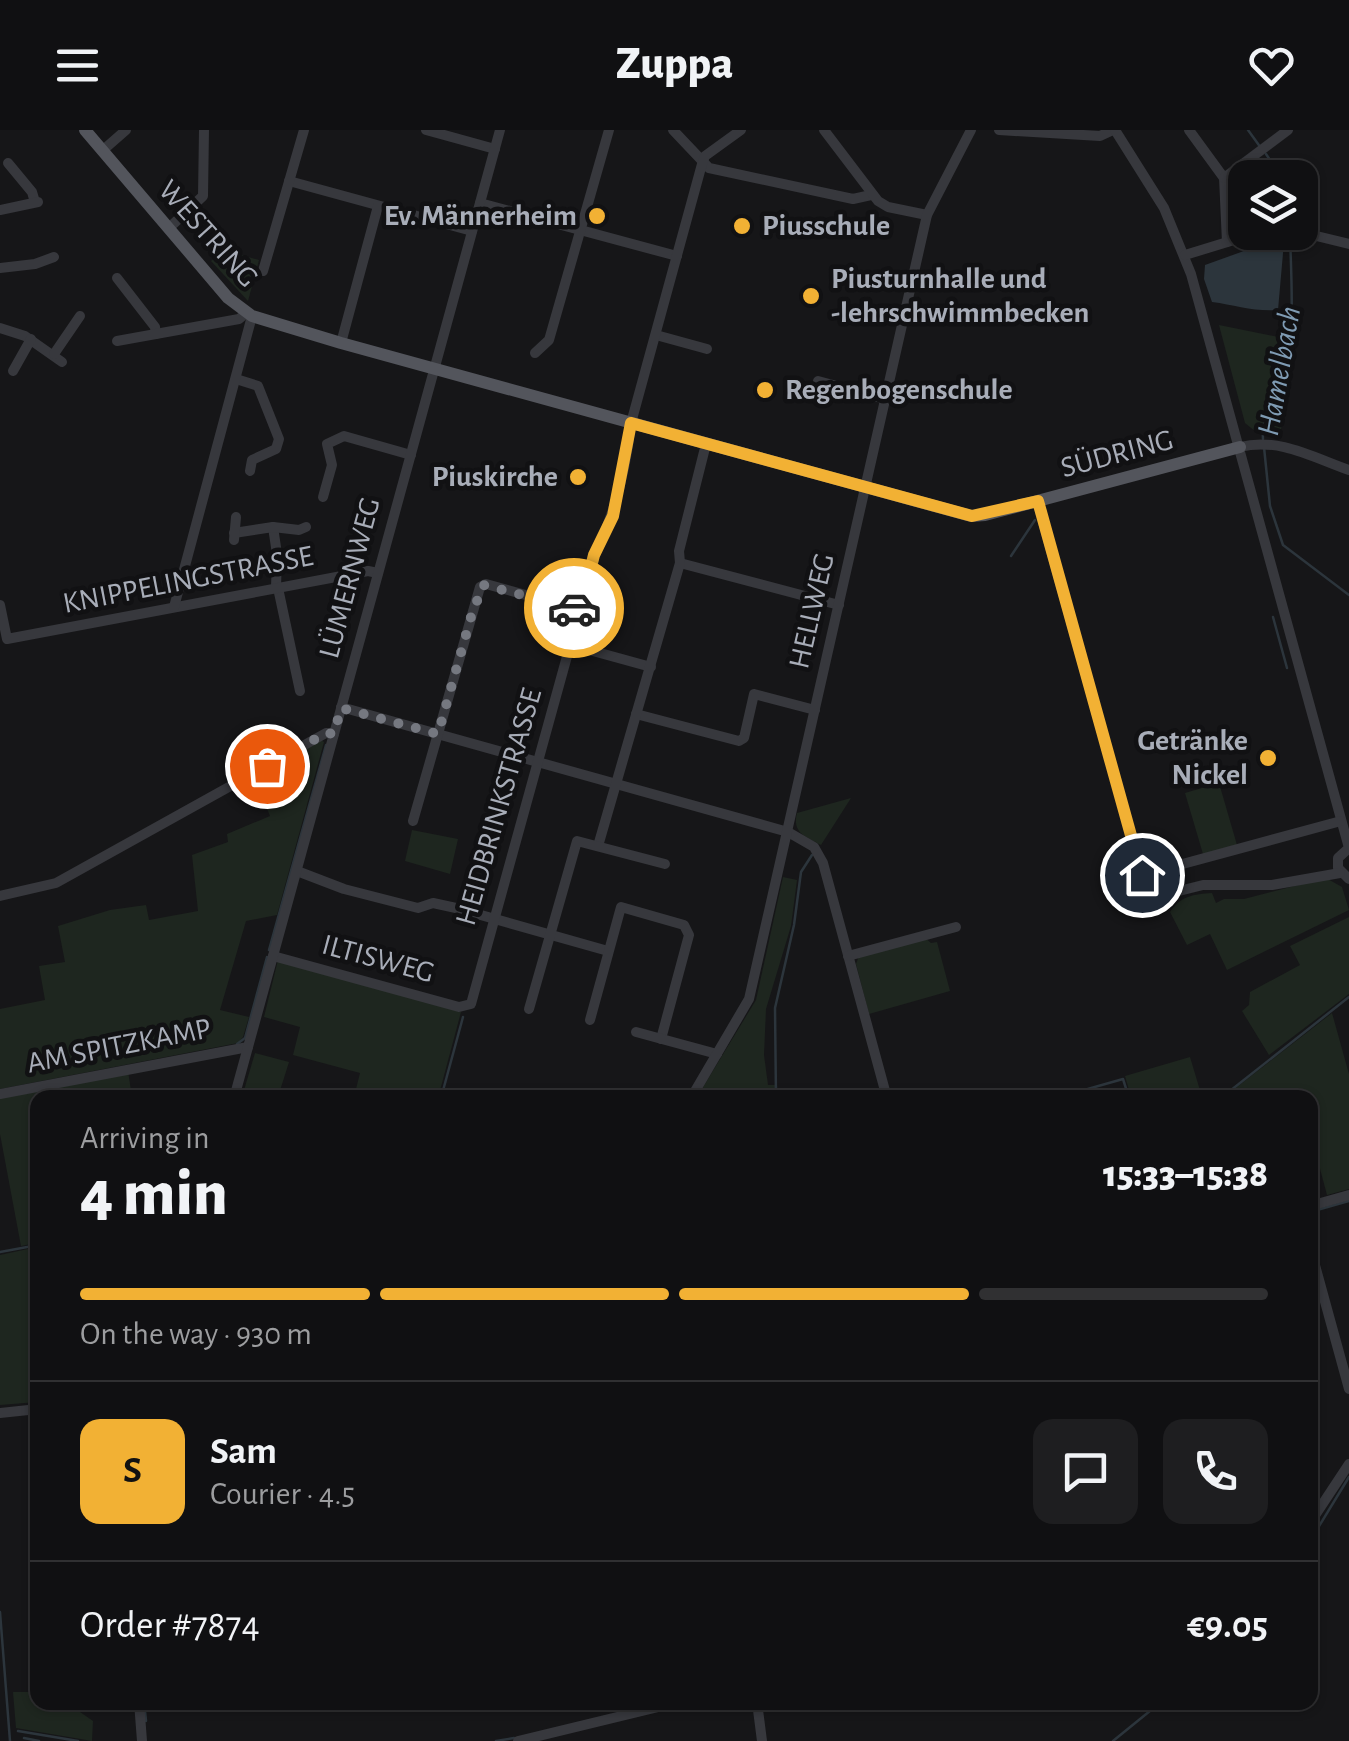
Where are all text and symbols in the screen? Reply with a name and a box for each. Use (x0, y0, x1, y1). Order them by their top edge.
icon: menu (50, 38, 105, 93)
icon: heart (1244, 38, 1299, 93)
text: Zuppa (616, 42, 733, 87)
map controls (1228, 160, 1318, 250)
button: layers (1228, 160, 1318, 250)
street label: WESTRING (153, 175, 263, 293)
place label: Ev. Männerheim (384, 201, 577, 231)
marker: Ev. Männerheim (586, 205, 608, 227)
place label: Piusschule (762, 211, 890, 241)
marker: Piusschule (731, 215, 753, 237)
place label: Piusturnhalle und -lehrschwimmbecken (831, 264, 1089, 328)
marker: Piusturnhalle und -lehrschwimmbecken (800, 285, 822, 307)
water label: Hamelbach (1252, 304, 1306, 438)
place label: Regenbogenschule (785, 375, 1013, 405)
marker: Regenbogenschule (754, 379, 776, 401)
street label: SÜDRING (1057, 424, 1176, 483)
place label: Piuskirche (432, 462, 558, 492)
marker: Piuskirche (567, 466, 589, 488)
street label: LÜMERNWEG (313, 494, 386, 661)
street label: KNIPPELINGSTRASSE (60, 541, 316, 619)
street label: HELLWEG (784, 551, 840, 671)
courier (524, 558, 624, 658)
icon: car (547, 581, 602, 636)
street label: HEIDBRINKSTRASSE (451, 685, 547, 929)
pin (225, 724, 310, 809)
place label: Getränke Nickel (1137, 726, 1248, 790)
icon: bag (240, 739, 295, 794)
marker: Getränke Nickel (1257, 747, 1279, 769)
pin (1100, 833, 1185, 918)
icon: home (1115, 848, 1170, 903)
street label: ILTISWEG (319, 930, 437, 988)
street label: AM SPITZKAMP (24, 1013, 214, 1079)
text: Arriving in (80, 1122, 209, 1154)
text: 15:33–15:38 (1103, 1156, 1268, 1194)
text: 4 min (80, 1162, 228, 1227)
text: On the way · 930 m (80, 1318, 312, 1350)
button: chat (1033, 1419, 1138, 1524)
button: phone (1163, 1419, 1268, 1524)
text: Sam (210, 1433, 277, 1471)
text: S (123, 1452, 142, 1490)
text: Courier · 4.5 (210, 1478, 355, 1510)
text: Order #7874 (80, 1607, 260, 1645)
text: €9.05 (1187, 1607, 1268, 1645)

